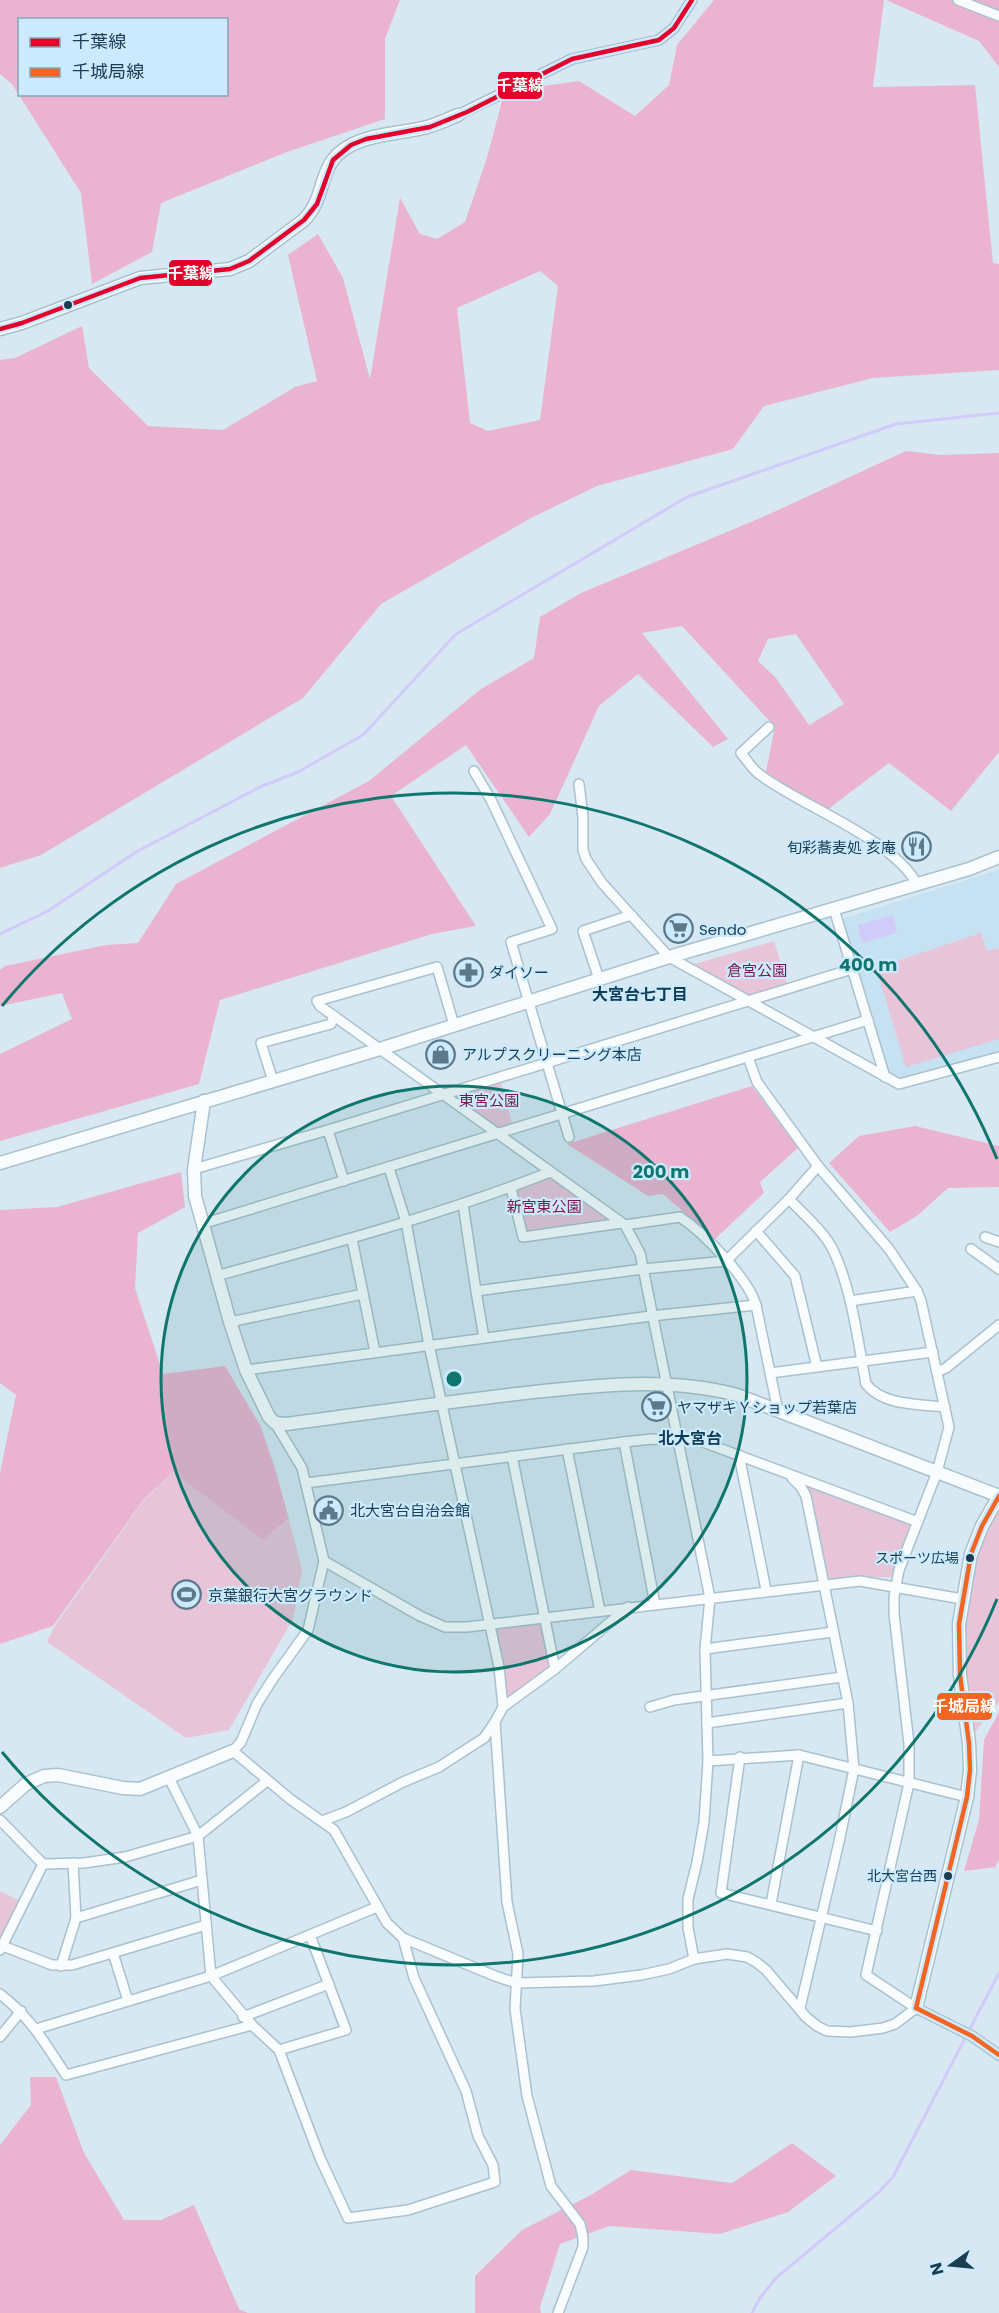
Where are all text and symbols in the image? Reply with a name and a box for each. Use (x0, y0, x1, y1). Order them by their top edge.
legend (18, 18, 228, 96)
text: 千葉線 (72, 29, 126, 54)
text: 千城局線 (72, 59, 144, 84)
line badge: 千葉線 (497, 71, 543, 100)
text: 千葉線 (496, 74, 544, 97)
line badge: 千葉線 (168, 259, 213, 287)
text: 千葉線 (167, 262, 215, 285)
unlabelled marker (62, 299, 74, 311)
restaurant icon: 旬彩蕎麦処 亥庵 (901, 831, 933, 863)
place label: 旬彩蕎麦処 亥庵 (787, 837, 896, 858)
supermarket icon: Sendo (662, 913, 694, 945)
place label: Sendo (699, 919, 746, 940)
text: 400 m (839, 952, 897, 977)
pharmacy icon: ダイソー (452, 956, 484, 988)
park label: 倉宮公園 (727, 960, 787, 981)
place label: ダイソー (489, 962, 549, 983)
district label: 大宮台七丁目 (592, 983, 688, 1006)
shop icon: アルプスクリーニング本店 (425, 1038, 457, 1070)
place label: アルプスクリーニング本店 (462, 1044, 642, 1065)
park label: 東宮公園 (459, 1090, 519, 1111)
text: 200 m (633, 1159, 689, 1184)
park label: 新宮東公園 (506, 1196, 582, 1217)
centre of rings (444, 1369, 464, 1389)
supermarket icon: ヤマザキＹショップ若葉店 (640, 1391, 672, 1423)
place label: ヤマザキＹショップ若葉店 (677, 1397, 857, 1418)
district label: 北大宮台 (658, 1427, 722, 1450)
public building icon: 北大宮台自治会館 (313, 1494, 345, 1526)
place label: 北大宮台自治会館 (350, 1500, 470, 1521)
place label: スポーツ広場 (875, 1548, 959, 1568)
marker: スポーツ広場 (964, 1552, 976, 1564)
sports icon: 京葉銀行大宮グラウンド (171, 1579, 203, 1611)
place label: 京葉銀行大宮グラウンド (208, 1585, 373, 1606)
line badge: 千城局線 (936, 1692, 993, 1721)
text: 千城局線 (932, 1695, 996, 1718)
place label: 北大宮台西 (867, 1866, 937, 1886)
marker: 北大宮台西 (942, 1870, 954, 1882)
north arrow (921, 2235, 981, 2295)
text: N (924, 2260, 950, 2278)

